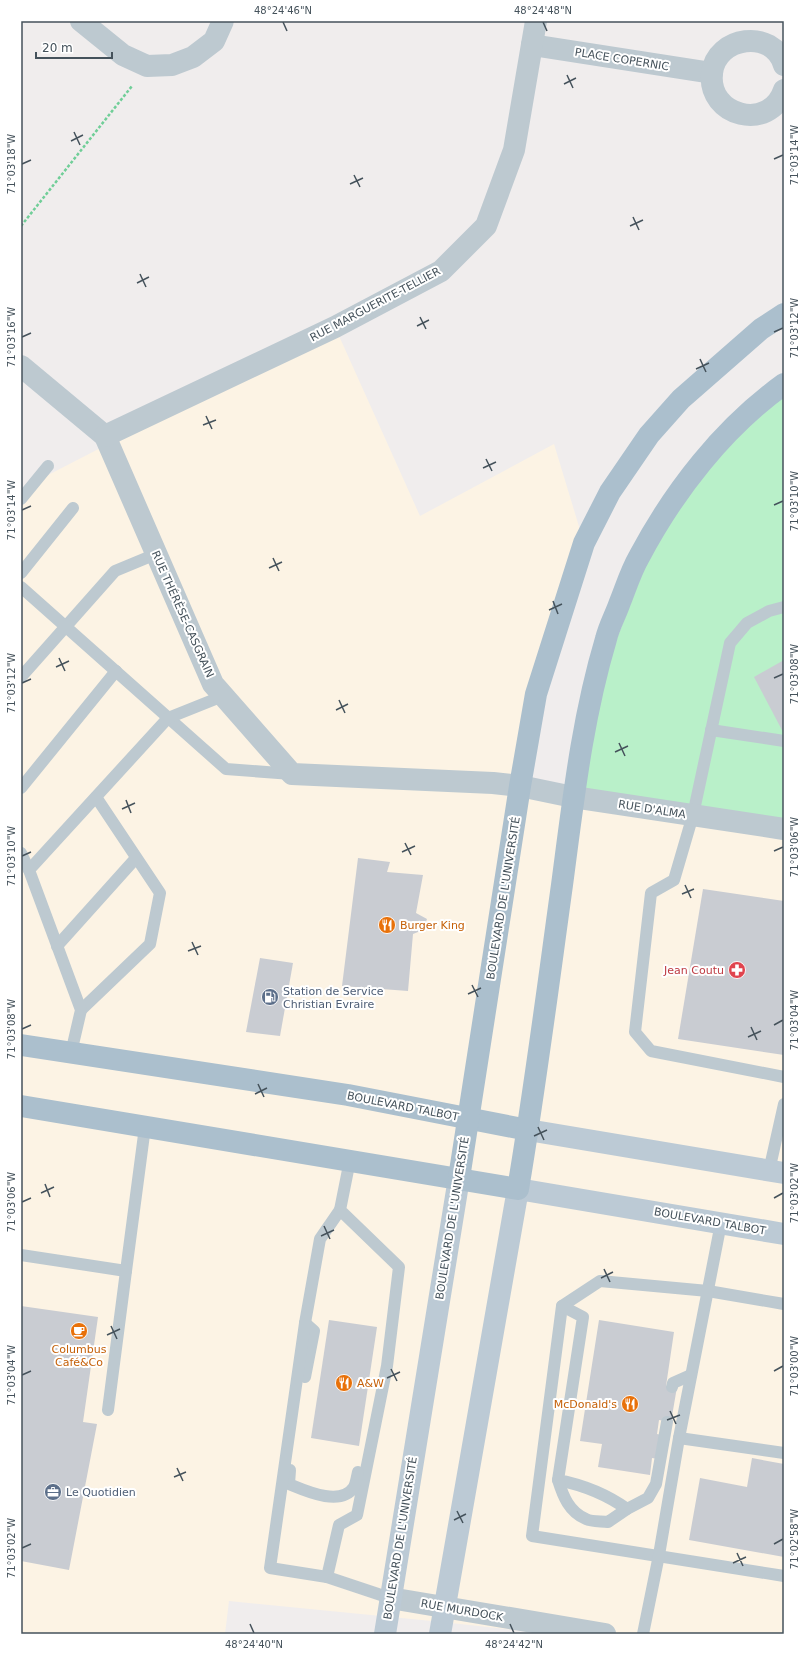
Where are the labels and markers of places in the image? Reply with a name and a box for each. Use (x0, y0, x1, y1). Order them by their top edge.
restaurant icon: Burger King (377, 915, 397, 935)
place label: Burger King (400, 919, 465, 932)
pharmacy icon: Jean Coutu (727, 960, 747, 980)
place label: Jean Coutu (663, 964, 724, 977)
place label: Station de Service Christian Evraire (283, 985, 384, 1011)
fuel station icon: Station de Service Christian Evraire (260, 987, 280, 1007)
cafe icon: Columbus Café&Co (69, 1321, 89, 1341)
place label: Columbus Café&Co (52, 1343, 107, 1369)
restaurant icon: A&W (334, 1373, 354, 1393)
place label: A&W (357, 1377, 384, 1390)
restaurant icon: McDonald's (620, 1394, 640, 1414)
place label: McDonald's (554, 1398, 617, 1411)
office icon: Le Quotidien (43, 1482, 63, 1502)
place label: Le Quotidien (66, 1486, 136, 1499)

